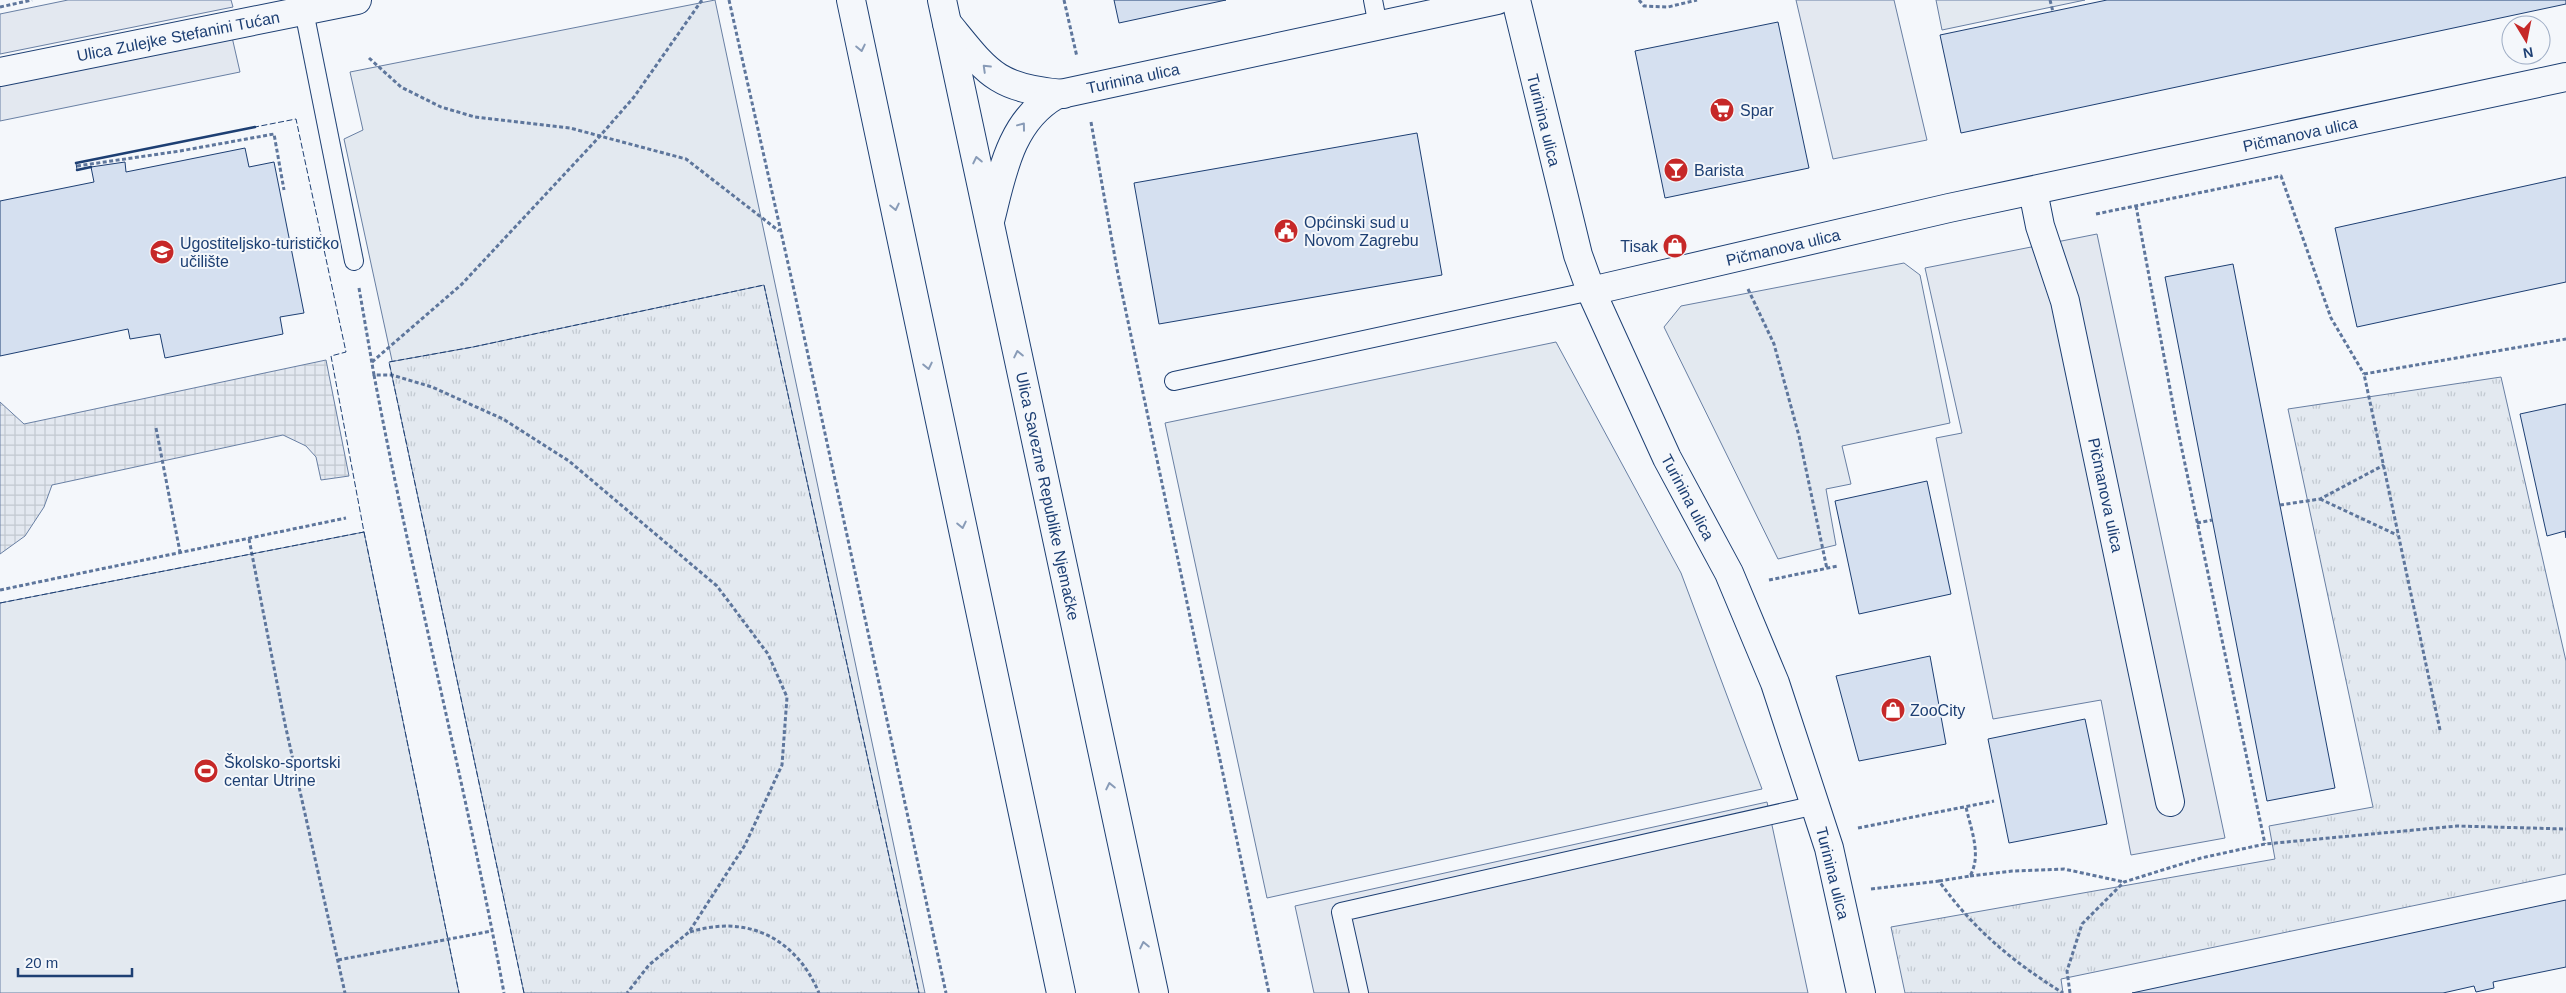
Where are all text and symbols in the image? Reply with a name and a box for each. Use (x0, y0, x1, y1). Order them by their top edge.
street label: Ulica Zulejke Stefanini Tućan (75, 8, 281, 65)
north arrow (2501, 15, 2551, 65)
one-way arrow (855, 43, 866, 52)
text: N (2522, 44, 2535, 62)
street label: Turinina ulica (1085, 60, 1181, 97)
one-way arrow (983, 65, 992, 74)
street label: Turinina ulica (1524, 72, 1563, 168)
supermarket icon: Spar (1709, 97, 1735, 123)
place label: Spar (1740, 102, 1774, 119)
street label: Pičmanova ulica (2241, 114, 2359, 155)
one-way arrow (1017, 123, 1025, 132)
one-way arrow (972, 156, 982, 165)
bar icon: Barista (1663, 157, 1689, 183)
place label: Barista (1694, 162, 1744, 179)
one-way arrow (889, 202, 900, 211)
place label: Općinski sud u Novom Zagrebu (1304, 214, 1419, 249)
public building icon: Općinski sud u Novom Zagrebu (1273, 218, 1299, 244)
street label: Pičmanova ulica (1724, 226, 1842, 269)
shop icon: Tisak (1662, 233, 1688, 259)
place label: Ugostiteljsko-turističko učilište (180, 235, 339, 270)
place label: Tisak (1620, 238, 1659, 255)
school or university icon: Ugostiteljsko-turističko učilište (149, 239, 175, 265)
one-way arrow (1013, 349, 1024, 358)
one-way arrow (923, 361, 933, 370)
street label: Ulica Savezne Republike Njemačke (1013, 370, 1082, 622)
street label: Pičmanova ulica (2085, 436, 2126, 554)
street label: Turinina ulica (1658, 451, 1717, 543)
one-way arrow (956, 520, 967, 529)
shop icon: ZooCity (1880, 697, 1906, 723)
place label: ZooCity (1910, 702, 1965, 719)
place label: Školsko-sportski centar Utrine (224, 753, 340, 789)
sports icon: Školsko-sportski centar Utrine (193, 758, 219, 784)
one-way arrow (1105, 782, 1116, 791)
street label: Turinina ulica (1813, 825, 1852, 921)
one-way arrow (1139, 941, 1149, 950)
scale bar (18, 946, 131, 978)
text: 20 m (25, 954, 58, 971)

